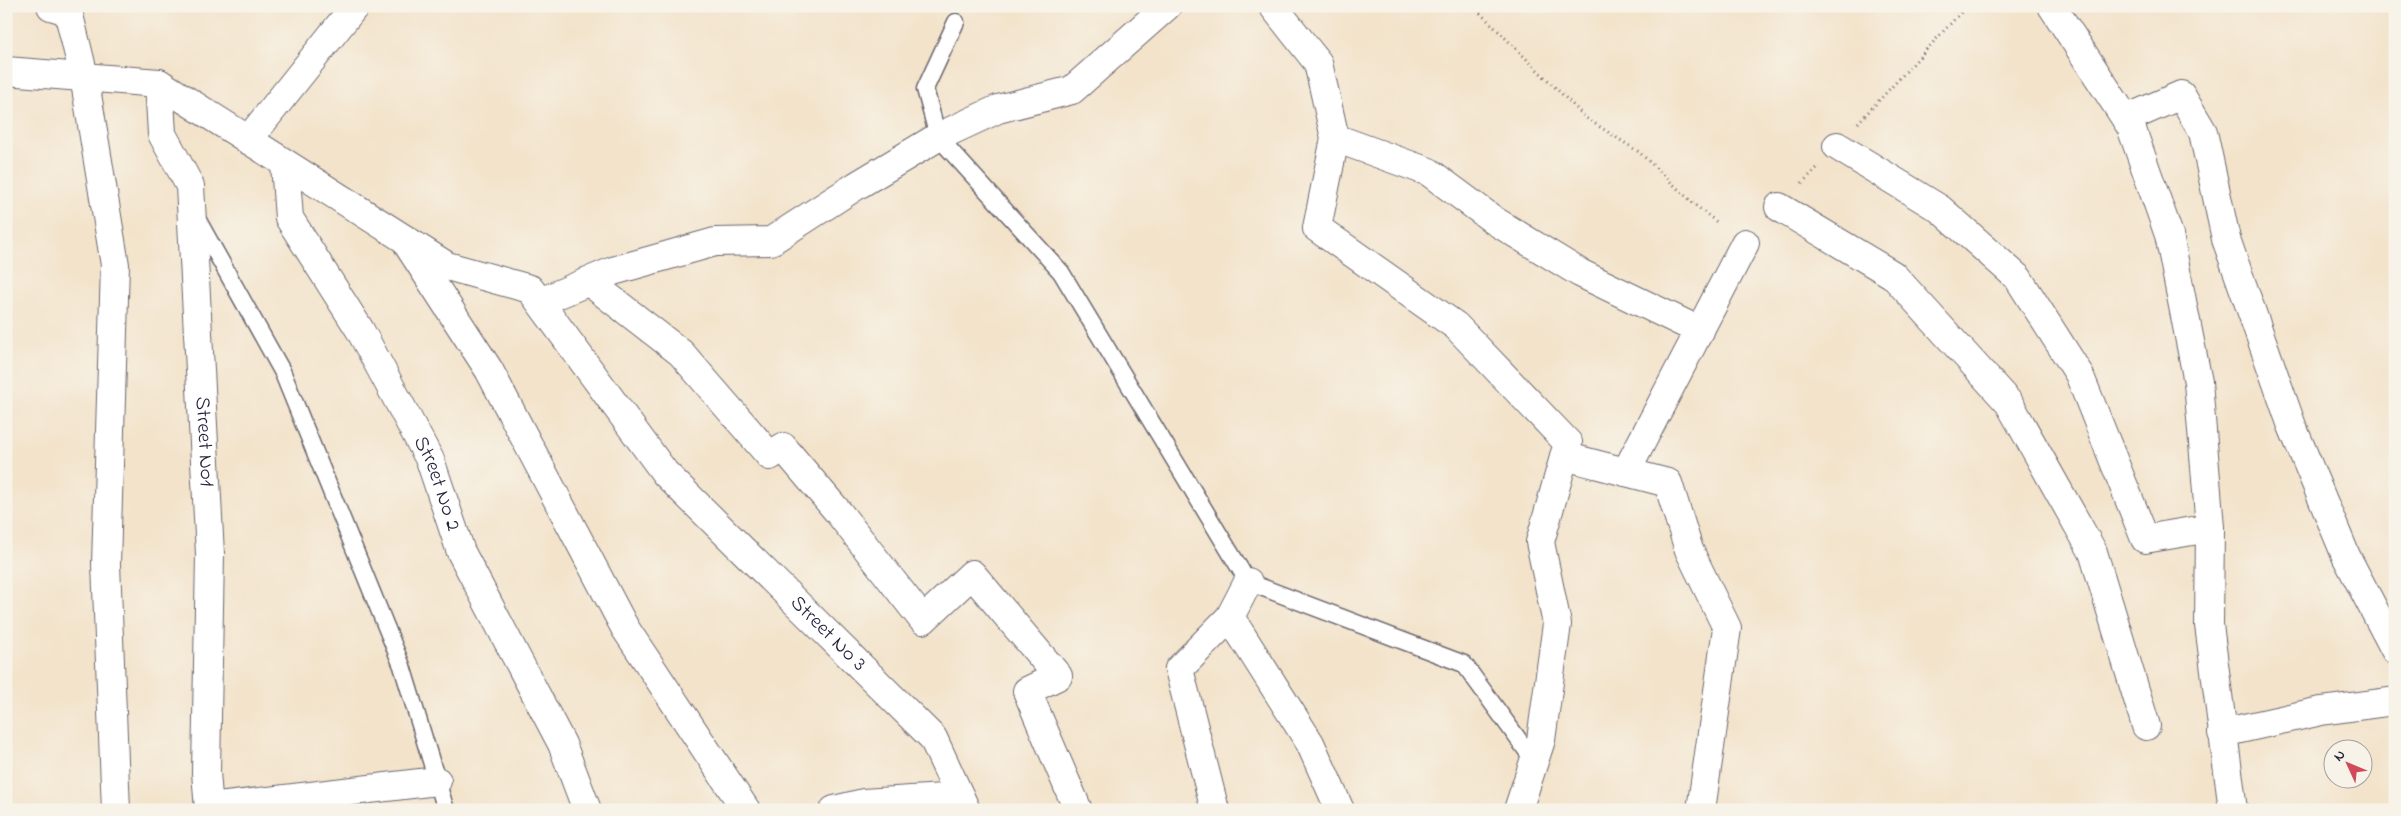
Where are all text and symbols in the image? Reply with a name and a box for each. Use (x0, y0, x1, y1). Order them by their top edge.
street label: Street No1 (186, 396, 221, 488)
street label: Street No 2 (405, 431, 468, 535)
street label: Street No 3 (783, 589, 873, 679)
north arrow (2324, 738, 2374, 788)
text: N (2329, 745, 2351, 767)

